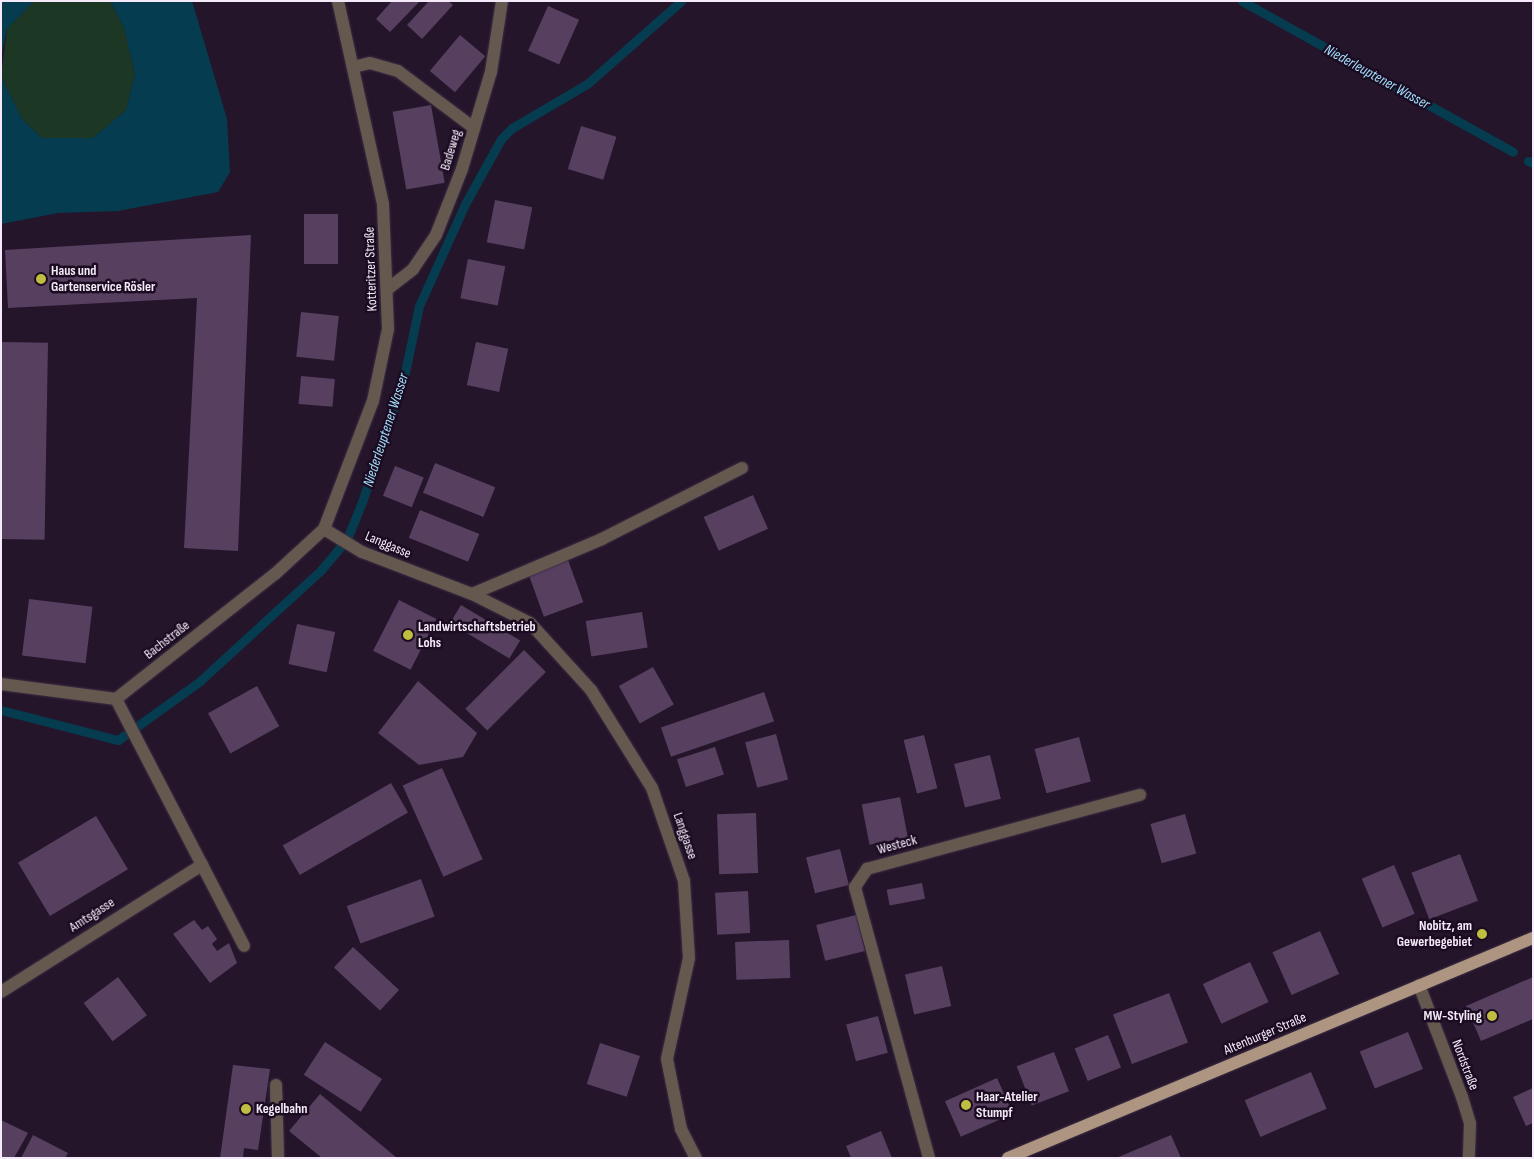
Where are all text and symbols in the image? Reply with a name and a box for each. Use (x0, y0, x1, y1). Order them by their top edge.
water label: Niederleuptener Wasser (1321, 41, 1433, 113)
street label: Badeweg (437, 127, 465, 173)
street label: Kotteritzer Straße (361, 226, 381, 312)
place label: Haus und Gartenservice Rösler (51, 263, 155, 296)
marker: Haus und Gartenservice Rösler (35, 273, 47, 285)
water label: Niederleuptener Wasser (359, 371, 413, 489)
street label: Langgasse (362, 528, 414, 562)
street label: Bachstraße (141, 617, 193, 663)
place label: Landwirtschaftsbetrieb Lohs (418, 619, 536, 652)
marker: Landwirtschaftsbetrieb Lohs (402, 629, 414, 641)
street label: Langgasse (669, 810, 701, 862)
street label: Westeck (875, 832, 919, 858)
street label: Amtsgasse (66, 894, 118, 936)
place label: Nobitz, am Gewerbegebiet (1397, 918, 1472, 950)
marker: Nobitz, am Gewerbegebiet (1476, 928, 1488, 940)
place label: MW-Styling (1424, 1008, 1482, 1024)
street label: Altenburger Straße (1221, 1009, 1309, 1059)
marker: MW-Styling (1486, 1010, 1498, 1022)
street label: Nordstraße (1448, 1037, 1482, 1093)
place label: Haar-Atelier Stumpf (976, 1089, 1038, 1122)
marker: Haar-Atelier Stumpf (960, 1099, 972, 1111)
place label: Kegelbahn (256, 1101, 307, 1117)
marker: Kegelbahn (240, 1103, 252, 1115)

